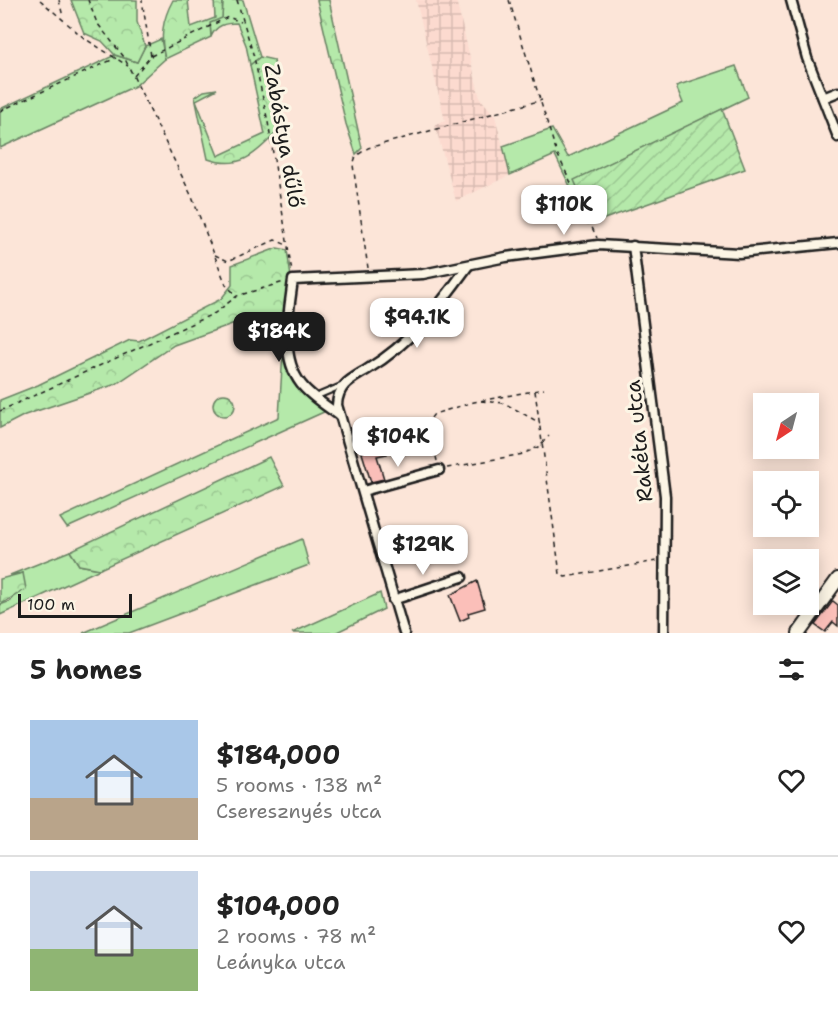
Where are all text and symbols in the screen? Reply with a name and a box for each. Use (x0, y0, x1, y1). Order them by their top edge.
street label: Zabástya dűlő (258, 62, 310, 210)
pin: $110K (522, 185, 606, 236)
text: $110K (535, 191, 593, 217)
pin: $94.1K (368, 298, 466, 349)
text: $94.1K (384, 304, 450, 330)
pin: $184K (237, 312, 321, 363)
text: $184K (247, 318, 311, 344)
street label: Rakéta utca (619, 378, 659, 504)
north arrow (753, 393, 819, 459)
map controls (753, 393, 819, 615)
pin: $104K (356, 417, 440, 468)
text: $104K (366, 423, 430, 449)
button: locate (753, 471, 819, 537)
pin: $129K (381, 525, 465, 576)
text: $129K (392, 531, 454, 557)
button: layers (753, 549, 819, 615)
scale bar (18, 591, 132, 618)
text: 100 m (27, 594, 75, 615)
text: 5 homes (30, 652, 142, 687)
icon: filters (775, 653, 808, 686)
text: $184,000 (216, 737, 340, 772)
icon: home (78, 744, 150, 816)
icon: heart (775, 764, 808, 797)
text: 5 rooms · 138 m² (216, 772, 382, 798)
text: Cseresznyés utca (216, 798, 382, 824)
text: $104,000 (216, 888, 340, 923)
icon: home (78, 895, 150, 967)
icon: heart (775, 915, 808, 948)
text: 2 rooms · 78 m² (216, 923, 376, 949)
text: Leányka utca (216, 949, 345, 975)

